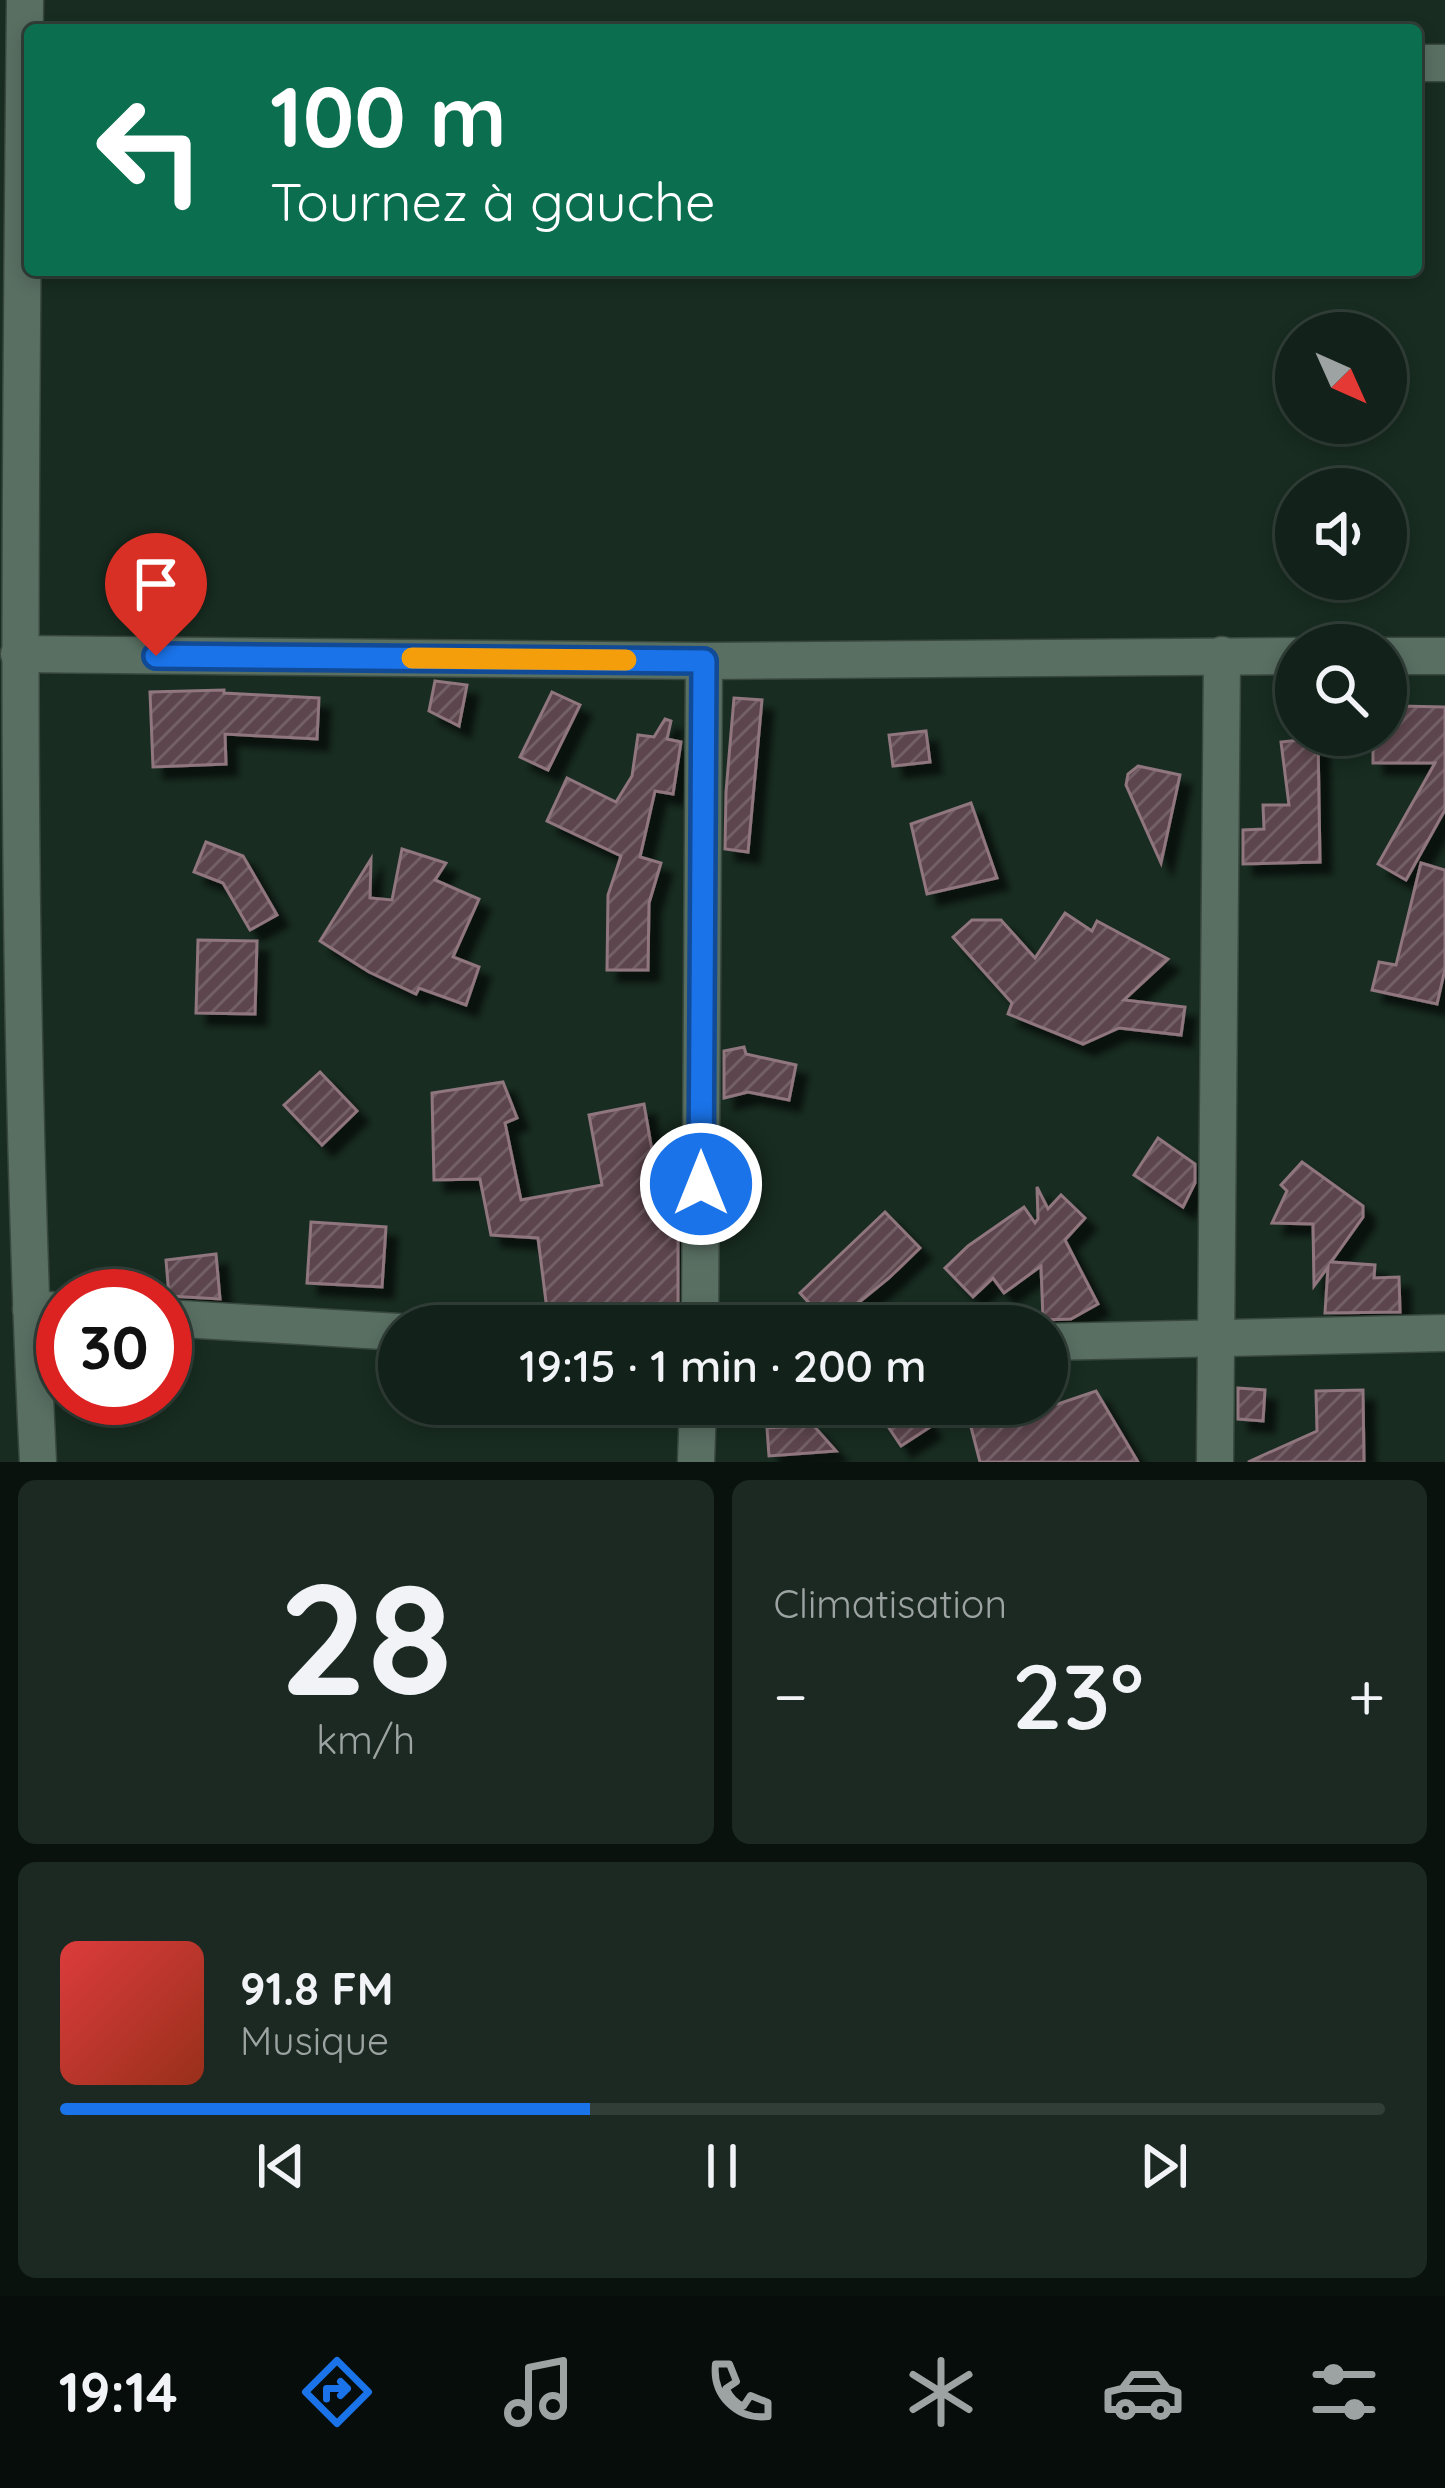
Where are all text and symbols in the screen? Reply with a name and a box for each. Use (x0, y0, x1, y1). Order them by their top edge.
text: 100 m (270, 63, 507, 168)
icon: left (72, 72, 228, 228)
text: Tournez à gauche (270, 167, 716, 235)
north arrow (1275, 312, 1407, 444)
map controls (1275, 312, 1407, 756)
button: sound (1275, 468, 1407, 600)
pin (105, 533, 207, 656)
icon: arrive (123, 551, 189, 617)
button: search (1275, 624, 1407, 756)
position arrow (638, 1121, 764, 1247)
speed limit sign: 30 (36, 1269, 192, 1425)
text: 19:15 · 1 min · 200 m (519, 1337, 927, 1393)
text: 28 (279, 1539, 453, 1734)
text: Climatisation (774, 1579, 1007, 1628)
text: 23° (1012, 1639, 1144, 1752)
text: − (774, 1654, 808, 1737)
text: + (1348, 1654, 1385, 1737)
text: km/h (316, 1715, 415, 1764)
text: 91.8 FM (240, 1960, 394, 2016)
text: Musique (240, 2016, 389, 2065)
icon: previous (248, 2133, 314, 2199)
icon: pause (689, 2133, 755, 2199)
icon: next (1131, 2133, 1197, 2199)
icon: directions (295, 2350, 379, 2434)
icon: music (497, 2350, 581, 2434)
icon: phone (698, 2350, 782, 2434)
icon: climate (899, 2350, 983, 2434)
icon: car (1101, 2350, 1185, 2434)
icon: filters (1302, 2350, 1386, 2434)
text: 19:14 (59, 2358, 178, 2426)

